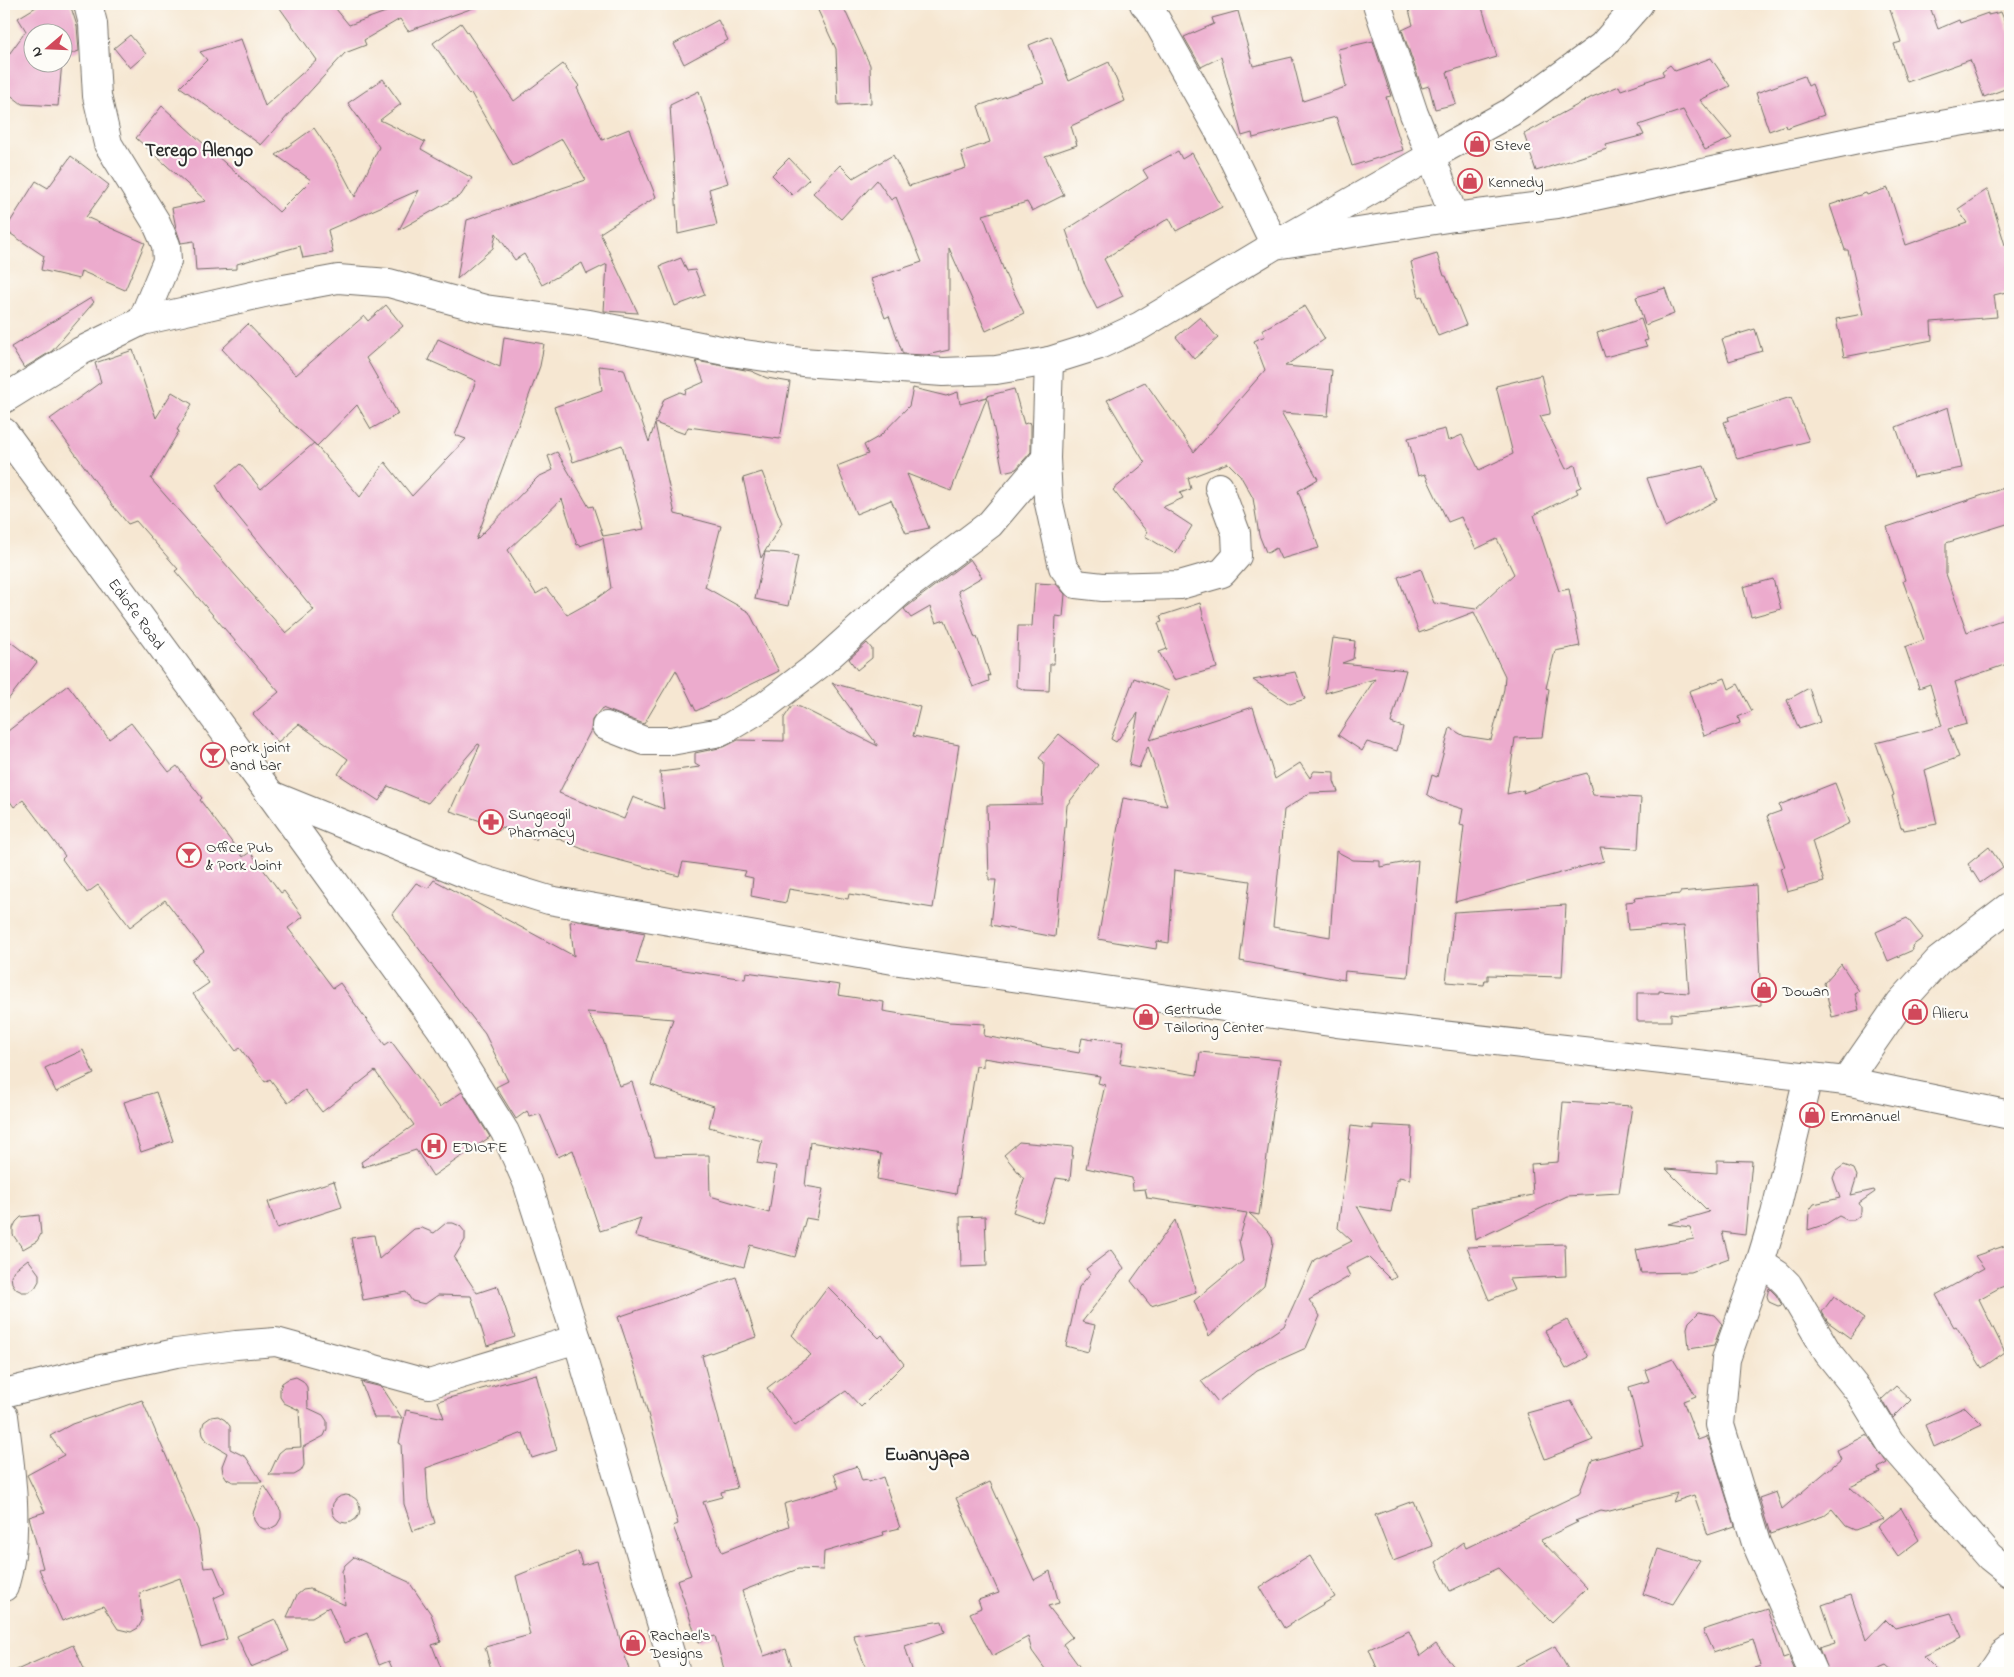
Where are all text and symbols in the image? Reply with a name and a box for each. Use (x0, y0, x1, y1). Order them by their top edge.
north arrow (22, 22, 72, 72)
text: N (26, 44, 49, 60)
shop icon: Steve (1464, 131, 1490, 157)
place label: Steve (1494, 134, 1531, 158)
district label: Terego Alengo (145, 138, 253, 167)
shop icon: Kennedy (1457, 168, 1483, 194)
place label: Kennedy (1488, 171, 1544, 195)
street label: Ediofe Road (101, 574, 170, 655)
place label: pork joint and bar (230, 736, 291, 778)
bar icon: pork joint and bar (200, 742, 226, 768)
place label: Sungeogil Pharmacy (508, 803, 575, 845)
pharmacy icon: Sungeogil Pharmacy (478, 809, 504, 835)
place label: Office Pub & Pork Joint (206, 836, 283, 878)
bar icon: Office Pub & Pork Joint (176, 842, 202, 868)
shop icon: Dowan (1751, 977, 1777, 1003)
place label: Dowan (1781, 980, 1829, 1004)
place label: Gertrude Tailoring Center (1164, 998, 1264, 1040)
shop icon: Alieru (1902, 999, 1928, 1025)
place label: Alieru (1932, 1002, 1969, 1026)
shop icon: Gertrude Tailoring Center (1133, 1004, 1159, 1030)
shop icon: Emmanuel (1799, 1102, 1825, 1128)
place label: Emmanuel (1830, 1105, 1900, 1129)
hospital icon: EDIOFE (421, 1133, 447, 1159)
place label: EDIOFE (452, 1136, 507, 1160)
district label: Ewanyapa (884, 1442, 970, 1471)
place label: Rachael's Designs (649, 1624, 711, 1666)
shop icon: Rachael's Designs (620, 1630, 646, 1656)

